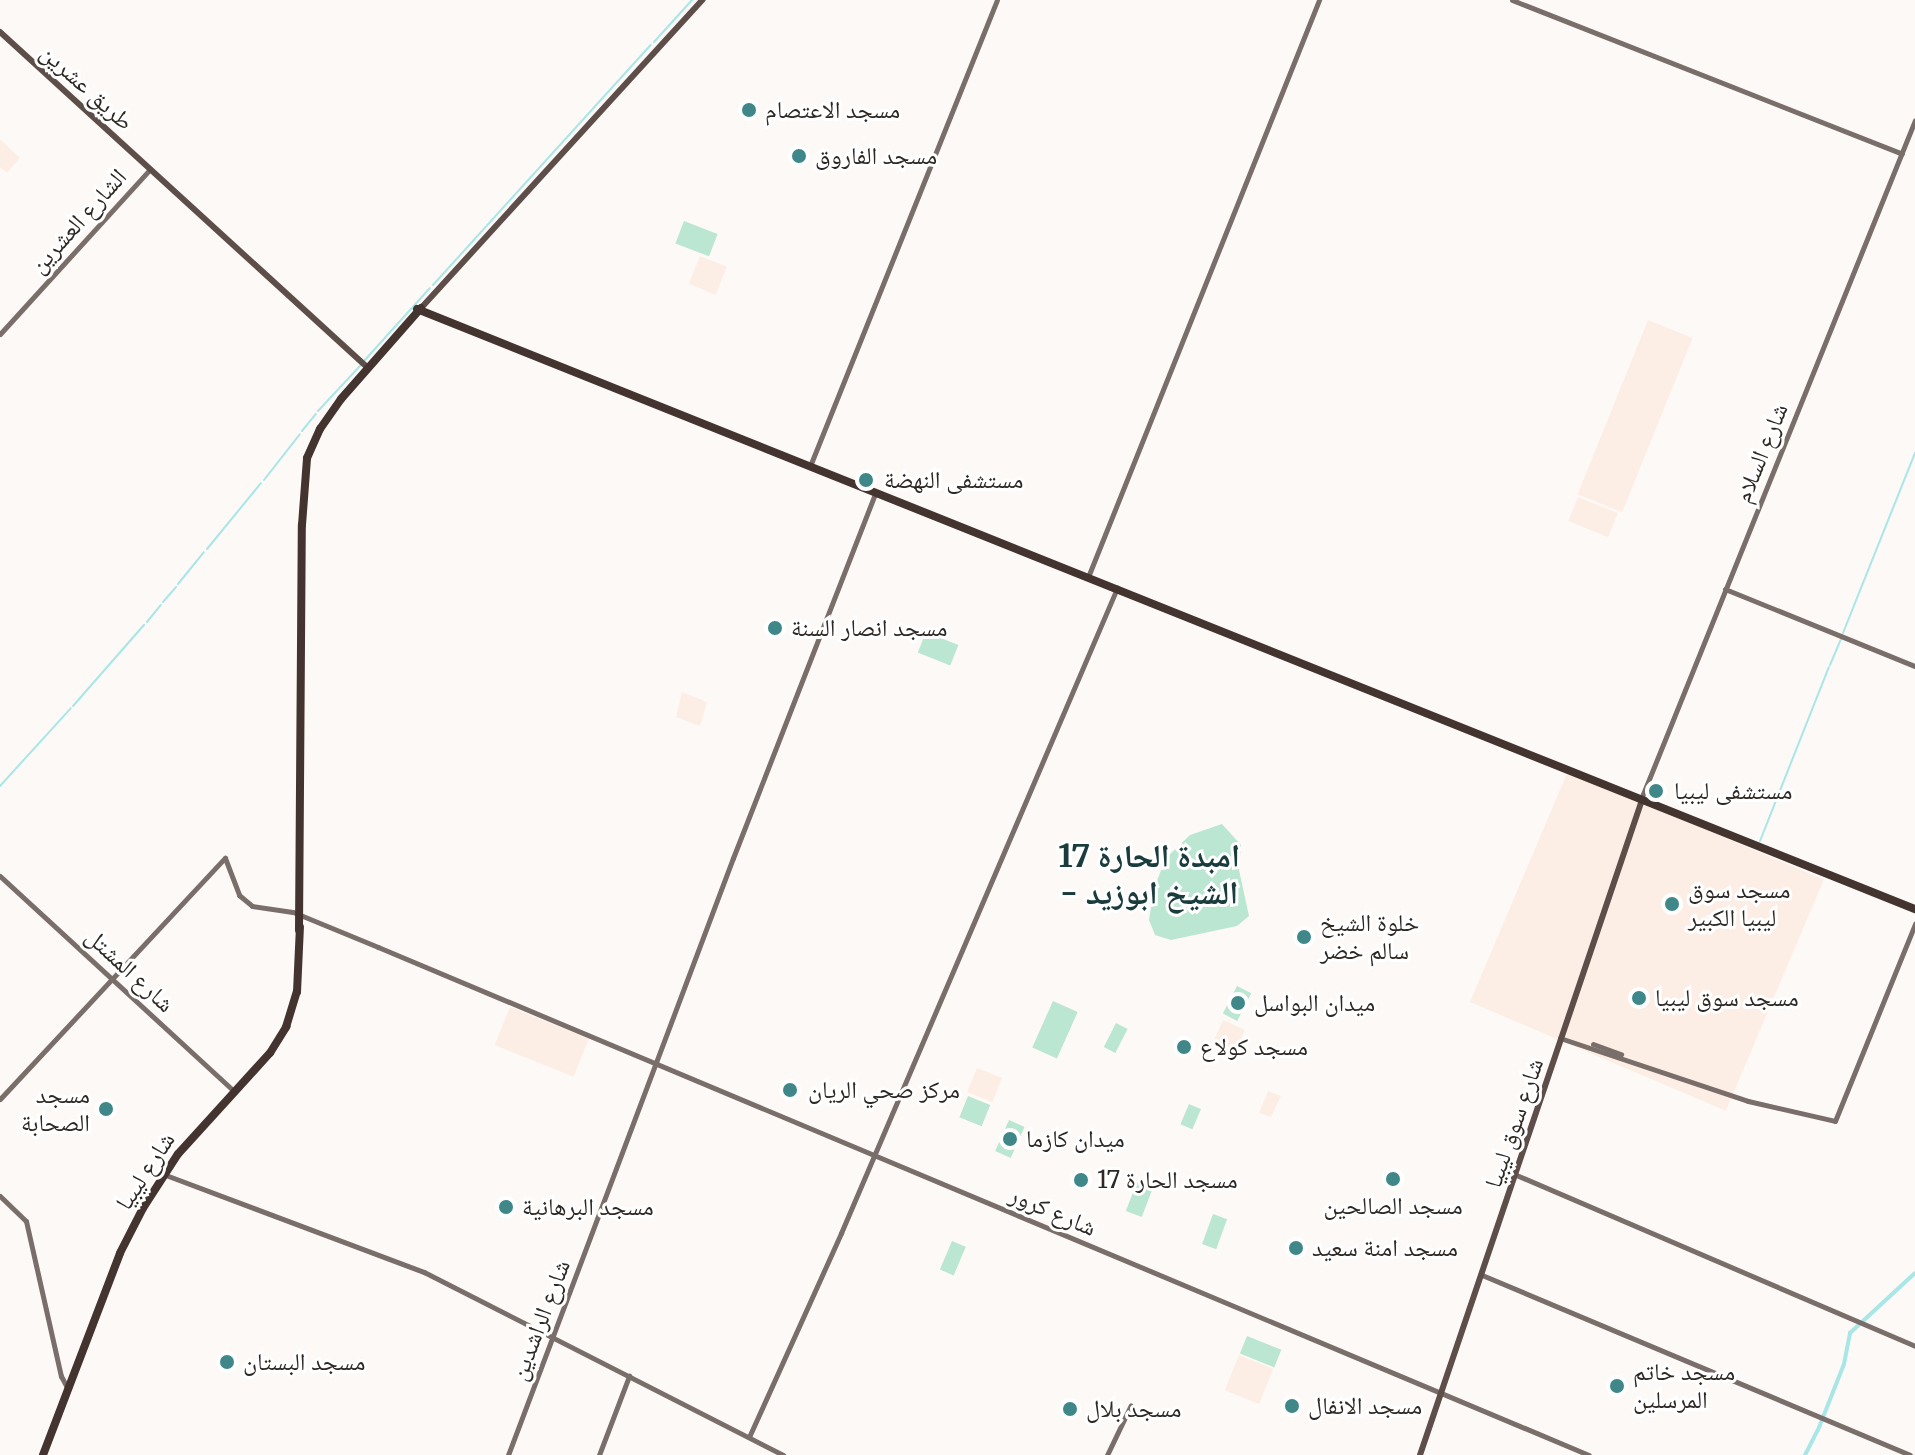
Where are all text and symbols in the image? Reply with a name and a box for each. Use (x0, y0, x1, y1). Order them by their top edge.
street label: طريق عشرين (35, 38, 139, 136)
place label: مسجد الاعتصام (765, 96, 900, 124)
marker: مسجد الاعتصام (740, 101, 758, 119)
place label: مسجد الفاروق (815, 142, 937, 170)
marker: مسجد الفاروق (790, 147, 808, 165)
street label: الشارع العشرين (24, 163, 132, 279)
street label: شارع السلام (1728, 399, 1794, 507)
place label: مستشفى النهضة (884, 466, 1023, 494)
marker: مستشفى النهضة (855, 469, 877, 491)
place label: مسجد انصار السنة (791, 614, 947, 642)
marker: مسجد انصار السنة (766, 619, 784, 637)
place label: مستشفى ليبيا (1674, 777, 1792, 805)
marker: مستشفى ليبيا (1645, 780, 1667, 802)
district label: امبدة الحارة 17 - الشيخ ابوزيد (1058, 838, 1240, 913)
place label: مسجد سوق ليبيا الكبير (1688, 876, 1790, 932)
marker: مسجد سوق ليبيا الكبير (1663, 895, 1681, 913)
place label: خلوة الشيخ سالم خضر (1320, 909, 1419, 965)
street label: شارع المشتل (80, 922, 180, 1018)
marker: خلوة الشيخ سالم خضر (1295, 928, 1313, 946)
place label: مسجد سوق ليبيا (1655, 984, 1799, 1012)
place label: ميدان البواسل (1254, 989, 1375, 1017)
marker: مسجد سوق ليبيا (1630, 989, 1648, 1007)
marker: ميدان البواسل (1229, 994, 1247, 1012)
place label: مسجد كولاع (1200, 1033, 1308, 1061)
marker: مسجد كولاع (1175, 1038, 1193, 1056)
street label: شارع سوق ليبيا (1478, 1054, 1550, 1192)
place label: مركز صحي الريان (808, 1076, 960, 1104)
marker: مركز صحي الريان (779, 1079, 801, 1101)
place label: مسجد الصحابة (21, 1081, 90, 1137)
marker: مسجد الصحابة (97, 1100, 115, 1118)
place label: ميدان كازما (1026, 1125, 1125, 1153)
street label: شارع ليبيا (109, 1127, 181, 1215)
marker: ميدان كازما (1001, 1130, 1019, 1148)
place label: مسجد الحارة 17 (1097, 1166, 1238, 1194)
marker: مسجد الصالحين (1384, 1170, 1402, 1188)
marker: مسجد الحارة 17 (1072, 1171, 1090, 1189)
street label: شارع كرور (1005, 1180, 1101, 1242)
place label: مسجد الصالحين (1323, 1192, 1463, 1220)
place label: مسجد البرهانية (522, 1193, 654, 1221)
marker: مسجد البرهانية (497, 1198, 515, 1216)
place label: مسجد امنة سعيد (1312, 1234, 1458, 1262)
marker: مسجد امنة سعيد (1287, 1239, 1305, 1257)
street label: شارع الراشدين (504, 1256, 576, 1384)
place label: مسجد البستان (243, 1348, 365, 1376)
marker: مسجد البستان (218, 1353, 236, 1371)
place label: مسجد خاتم المرسلين (1633, 1358, 1735, 1414)
marker: مسجد خاتم المرسلين (1608, 1377, 1626, 1395)
place label: مسجد الانفال (1308, 1392, 1422, 1420)
place label: مسجد بلال (1086, 1395, 1181, 1423)
marker: مسجد الانفال (1283, 1397, 1301, 1415)
marker: مسجد بلال (1061, 1400, 1079, 1418)

